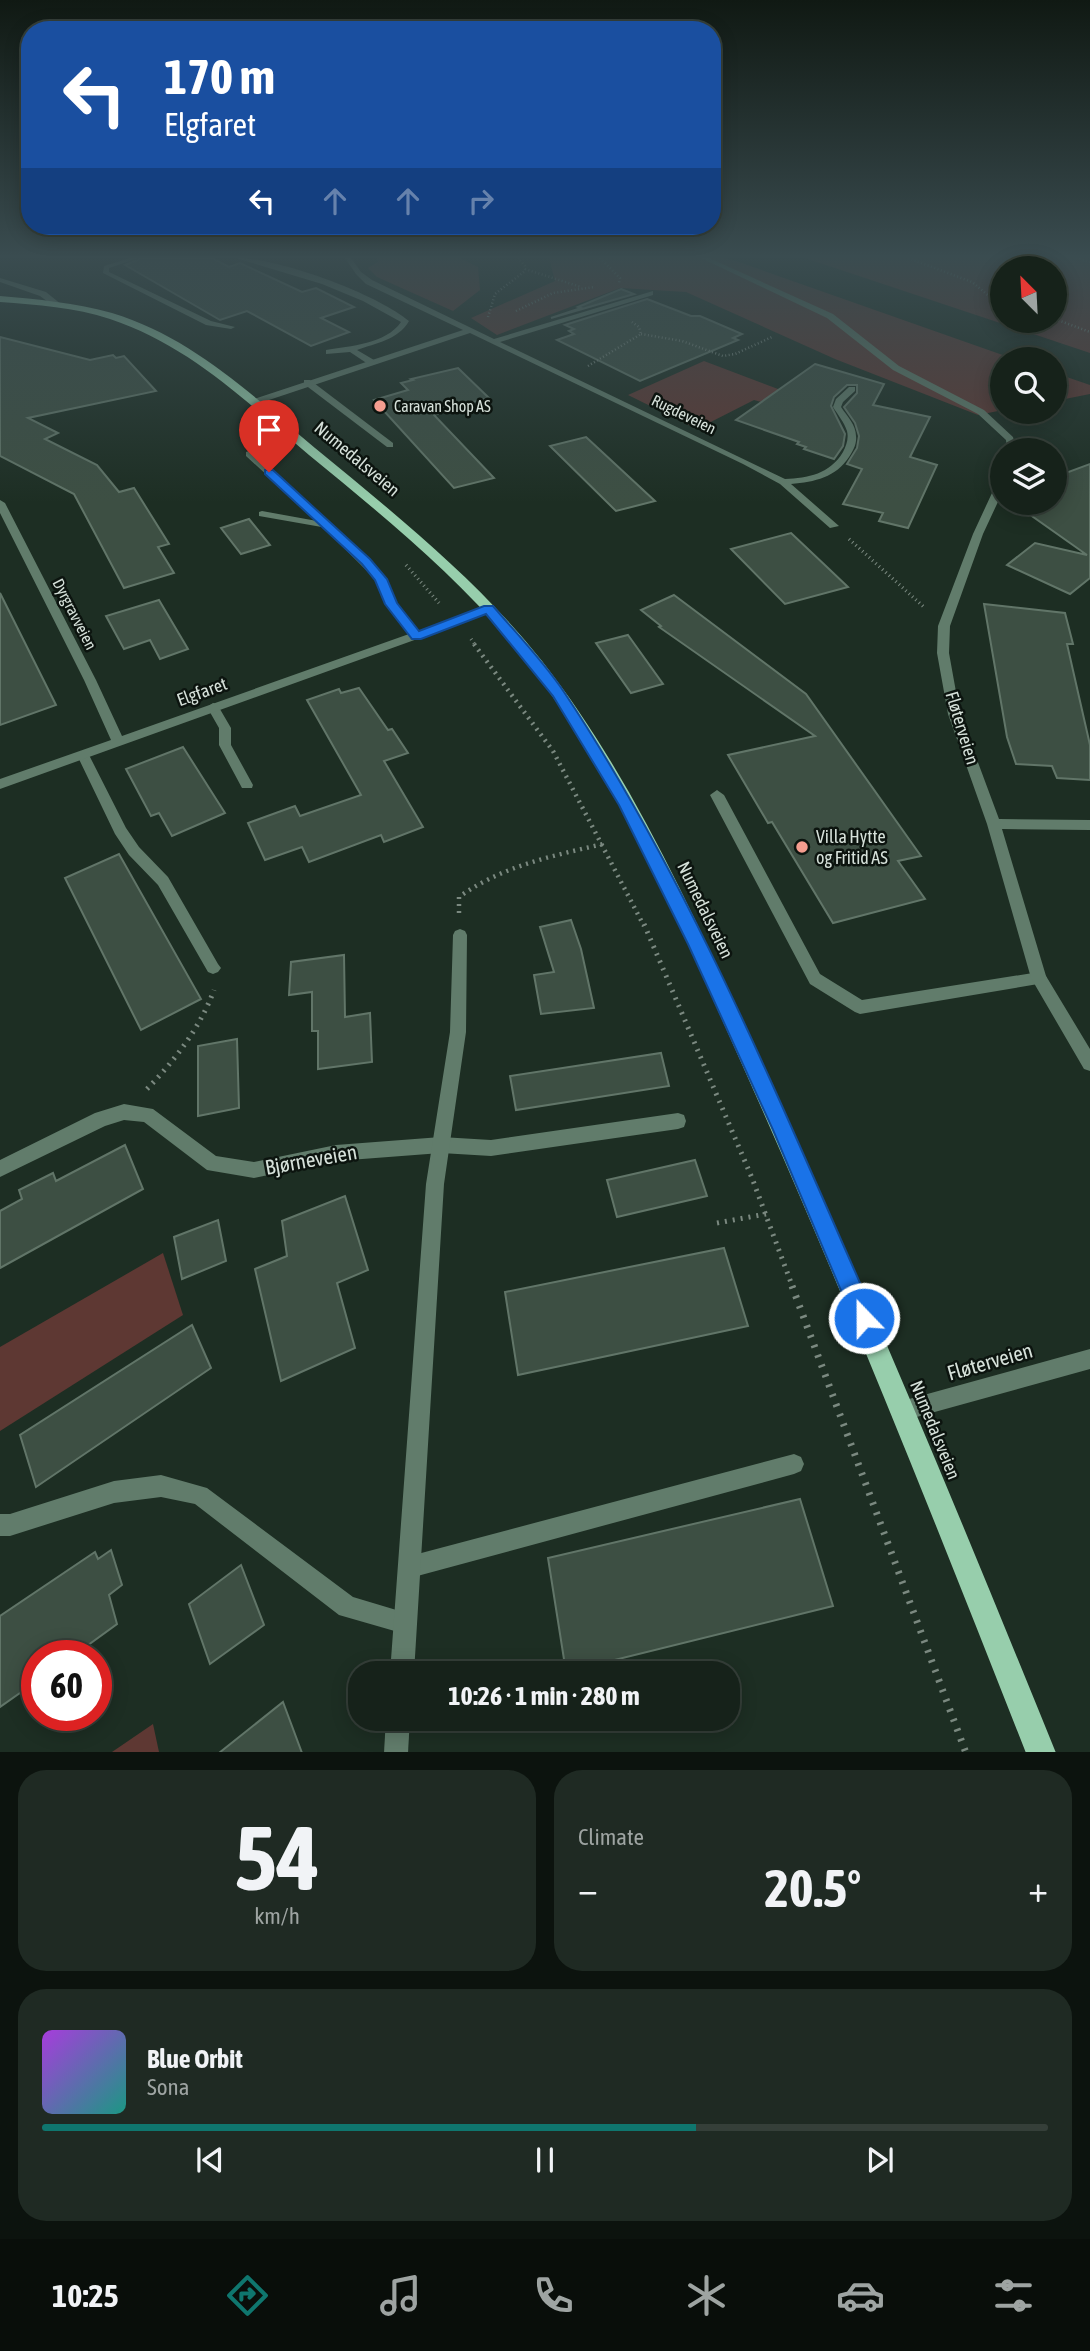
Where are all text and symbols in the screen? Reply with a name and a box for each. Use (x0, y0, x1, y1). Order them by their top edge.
text: 170 m (164, 48, 275, 104)
icon: left (49, 49, 140, 140)
text: Elgfaret (164, 106, 256, 143)
icon: left (243, 182, 281, 220)
icon: ahead (316, 182, 354, 220)
icon: ahead (389, 182, 427, 220)
icon: right (462, 182, 500, 220)
north arrow (990, 256, 1068, 332)
map controls (990, 256, 1067, 515)
button: search (990, 347, 1067, 424)
street label: Rugdeveien (648, 391, 719, 438)
place label: Caravan Shop AS (394, 397, 491, 416)
marker: Caravan Shop AS (372, 398, 388, 414)
pin (239, 400, 299, 472)
icon: arrive (250, 411, 288, 449)
street label: Numedalsveien (310, 417, 404, 500)
button: layers (990, 438, 1067, 515)
street label: Dyrgravveien (48, 575, 101, 653)
street label: Elgfaret (174, 673, 230, 710)
street label: Fløterveien (941, 689, 984, 767)
place label: Villa Hytte og Fritid AS (816, 826, 888, 868)
marker: Villa Hytte og Fritid AS (794, 839, 810, 855)
street label: Numedalsveien (673, 858, 738, 962)
street label: Bjørneveien (263, 1139, 359, 1179)
position arrow (827, 1281, 901, 1355)
street label: Fløterveien (944, 1337, 1035, 1385)
street label: Numedalsveien (906, 1377, 965, 1482)
speed limit sign: 60 (21, 1640, 112, 1731)
text: 10:26 · 1 min · 280 m (448, 1681, 640, 1711)
text: 54 (234, 1805, 320, 1909)
text: Climate (578, 1824, 644, 1850)
text: 20.5° (765, 1858, 861, 1918)
text: − (578, 1867, 598, 1910)
text: + (1028, 1867, 1048, 1910)
text: km/h (254, 1903, 300, 1929)
text: Blue Orbit (147, 2044, 243, 2074)
text: Sona (147, 2074, 189, 2100)
icon: previous (191, 2141, 229, 2179)
icon: pause (526, 2141, 564, 2179)
icon: next (861, 2141, 899, 2179)
icon: directions (223, 2271, 272, 2320)
icon: music (376, 2271, 425, 2320)
icon: phone (529, 2271, 578, 2320)
icon: climate (682, 2271, 731, 2320)
icon: car (836, 2271, 885, 2320)
icon: filters (989, 2271, 1038, 2320)
text: 10:25 (52, 2277, 119, 2314)

